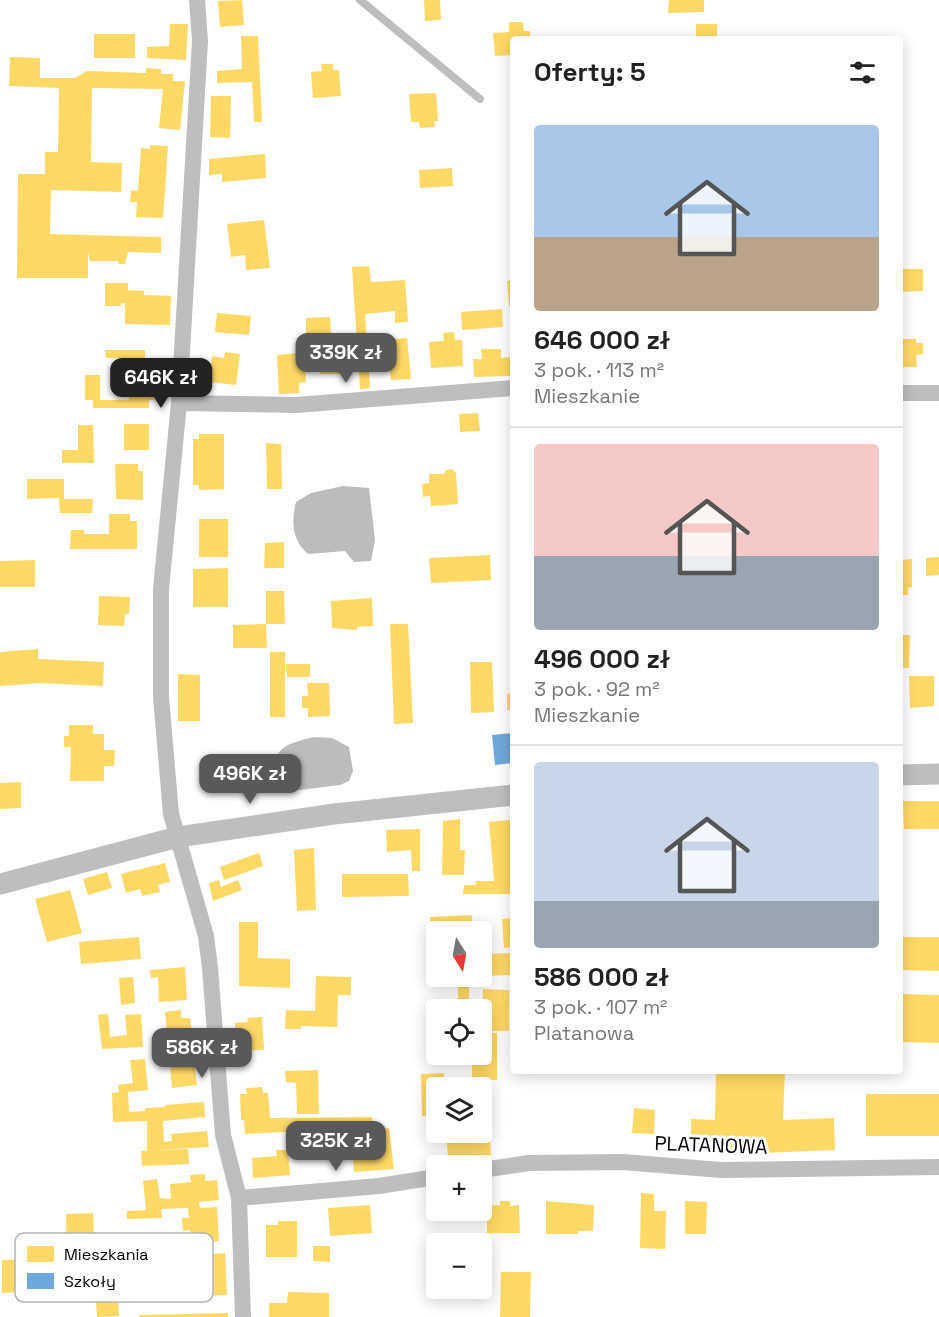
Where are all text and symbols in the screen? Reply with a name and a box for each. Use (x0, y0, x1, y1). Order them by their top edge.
text: Oferty: 5 (534, 55, 646, 89)
icon: filters (846, 56, 879, 89)
icon: home (653, 164, 761, 272)
text: 646 000 zł (534, 323, 671, 357)
pin: 339K zł (291, 333, 401, 384)
text: 339K zł (310, 339, 382, 365)
text: 3 pok. · 113 m² (534, 357, 664, 383)
pin: 646K zł (106, 358, 216, 409)
text: 646K zł (124, 364, 198, 390)
text: Mieszkanie (534, 383, 640, 409)
icon: home (653, 483, 761, 591)
text: 496 000 zł (534, 642, 671, 676)
text: 3 pok. · 92 m² (534, 676, 660, 702)
text: Mieszkanie (534, 702, 640, 728)
pin: 496K zł (195, 754, 305, 805)
text: 496K zł (213, 760, 287, 786)
icon: home (653, 801, 761, 909)
north arrow (426, 921, 492, 987)
map controls (426, 921, 492, 1299)
text: 586 000 zł (534, 960, 669, 994)
text: 3 pok. · 107 m² (534, 994, 667, 1020)
button: locate (426, 999, 492, 1065)
text: Platanowa (534, 1020, 634, 1046)
pin: 586K zł (147, 1028, 257, 1079)
text: 586K zł (166, 1034, 238, 1060)
button: layers (426, 1077, 492, 1143)
pin: 325K zł (281, 1121, 391, 1172)
text: 325K zł (300, 1127, 372, 1153)
street label: PLATANOWA (654, 1130, 768, 1160)
button: + (426, 1155, 492, 1221)
legend (15, 1233, 213, 1302)
button: − (426, 1233, 492, 1299)
text: Mieszkania (64, 1244, 149, 1265)
text: Szkoły (64, 1271, 116, 1292)

